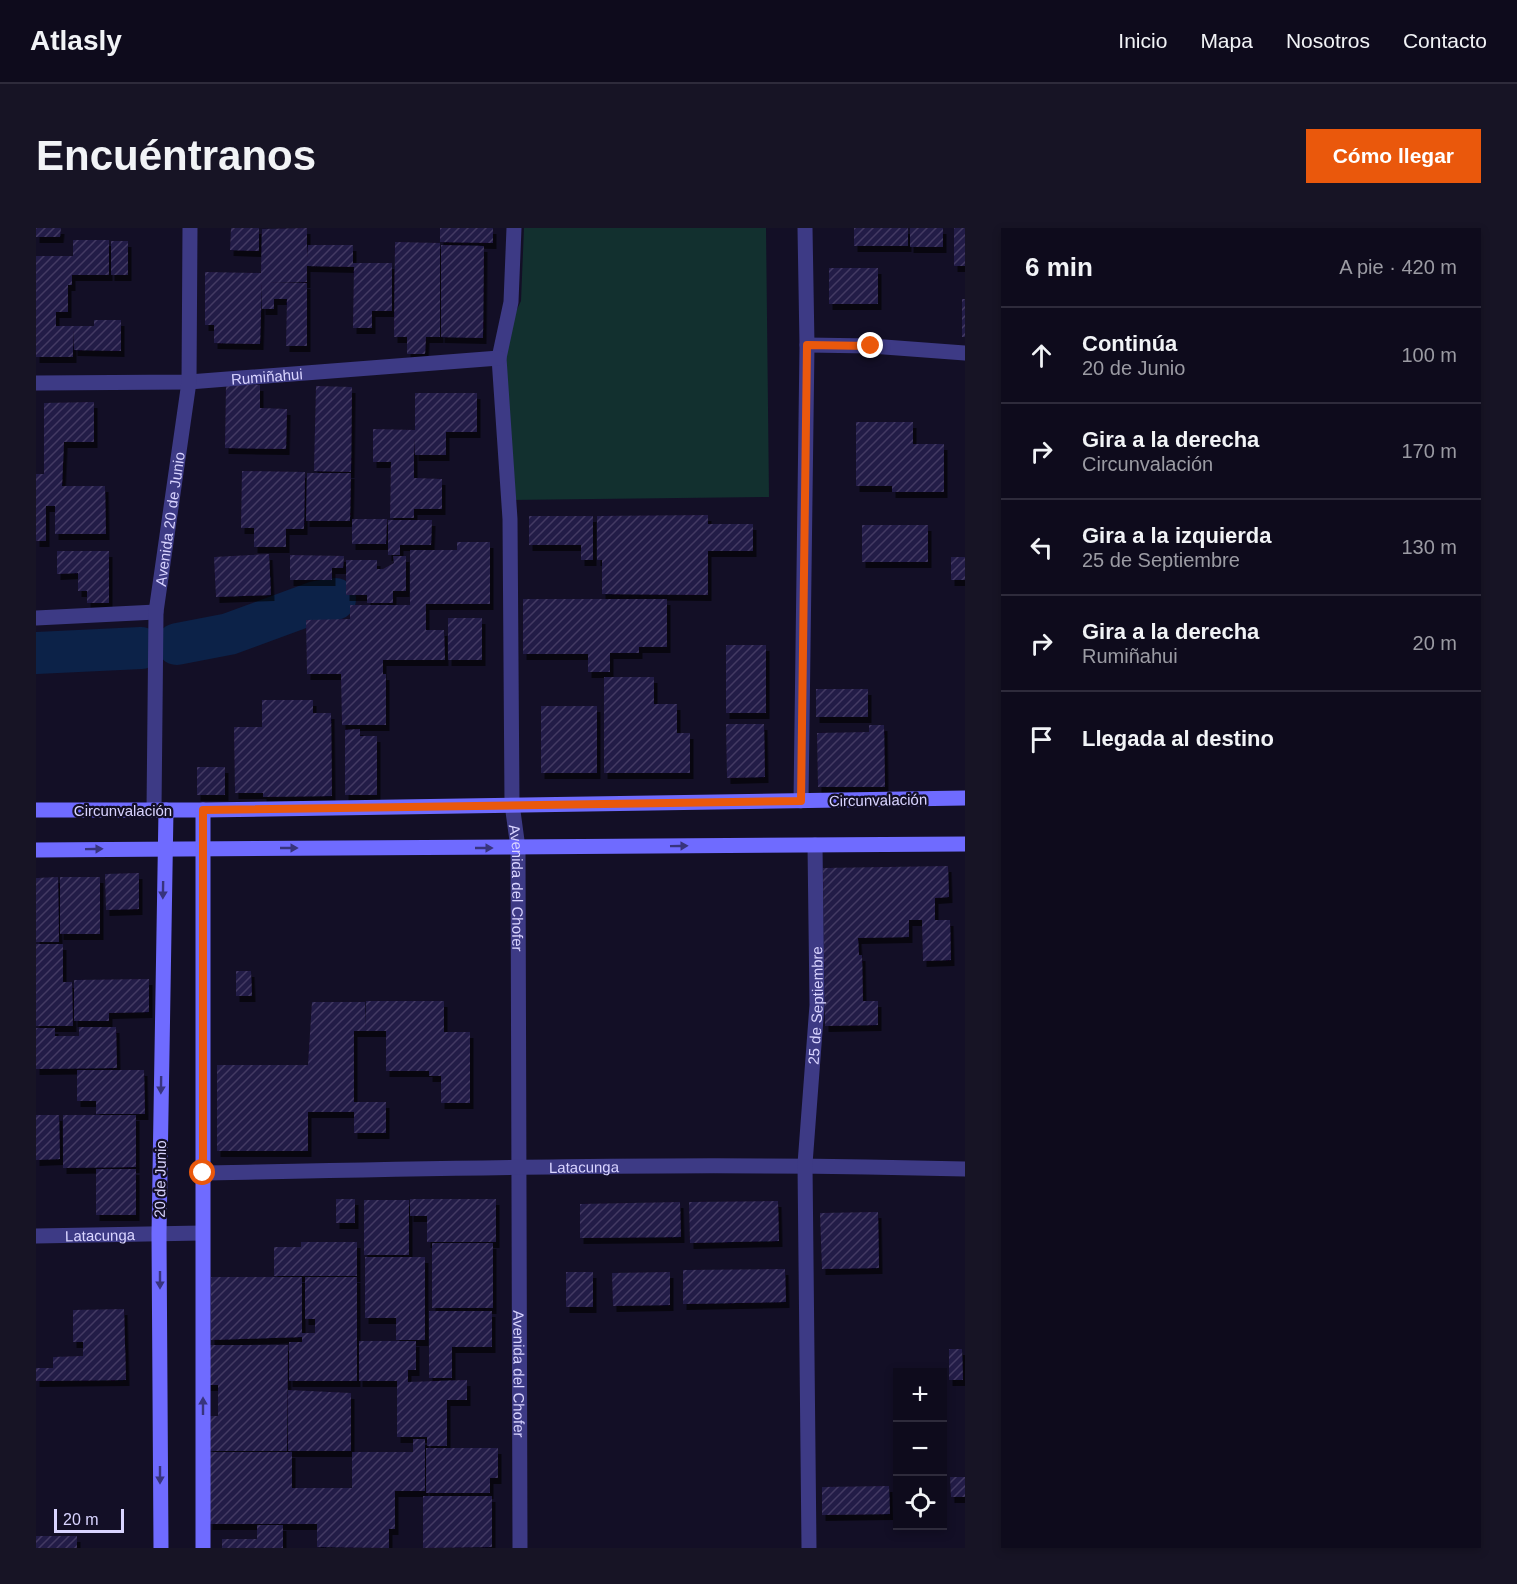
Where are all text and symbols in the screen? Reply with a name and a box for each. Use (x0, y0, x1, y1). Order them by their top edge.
text: Atlasly (30, 25, 122, 56)
text: Inicio (1118, 29, 1167, 52)
text: Mapa (1200, 29, 1253, 52)
text: Nosotros (1286, 29, 1370, 52)
text: Contacto (1403, 29, 1487, 52)
button: Cómo llegar (1306, 129, 1481, 183)
text: Encuéntranos (36, 132, 316, 179)
text: 6 min (1025, 252, 1093, 282)
text: A pie · 420 m (1339, 256, 1457, 278)
text: Continúa (1082, 331, 1177, 356)
route end (857, 332, 883, 358)
icon: ahead (1025, 339, 1058, 372)
text: 100 m (1401, 344, 1457, 366)
text: 20 de Junio (1082, 357, 1185, 379)
street label: Rumiñahui (230, 365, 303, 387)
text: Gira a la derecha (1082, 427, 1259, 452)
icon: right (1025, 435, 1058, 468)
text: 170 m (1401, 440, 1457, 462)
street label: Avenida 20 de Junio (151, 451, 187, 587)
text: Circunvalación (1082, 453, 1213, 475)
text: Gira a la izquierda (1082, 523, 1272, 548)
icon: left (1025, 531, 1058, 564)
text: 130 m (1401, 536, 1457, 558)
text: 25 de Septiembre (1082, 549, 1240, 571)
text: Gira a la derecha (1082, 619, 1259, 644)
icon: right (1025, 627, 1058, 660)
text: 20 m (1413, 632, 1457, 654)
text: Rumiñahui (1082, 645, 1178, 667)
icon: arrive (1025, 723, 1058, 756)
text: Llegada al destino (1082, 726, 1274, 751)
street label: Circunvalación (829, 791, 927, 809)
street label: Circunvalación (74, 802, 172, 819)
street label: Avenida del Chofer (506, 823, 527, 952)
one-way arrow (670, 841, 689, 851)
one-way arrow (280, 843, 299, 852)
one-way arrow (475, 843, 494, 853)
one-way arrow (85, 844, 104, 854)
one-way arrow (158, 880, 168, 899)
street label: 25 de Septiembre (804, 946, 826, 1065)
one-way arrow (156, 1075, 166, 1094)
street label: 20 de Junio (151, 1140, 169, 1218)
street label: Latacunga (549, 1158, 620, 1175)
route start (189, 1159, 215, 1185)
street label: Latacunga (65, 1226, 136, 1244)
one-way arrow (155, 1270, 165, 1289)
street label: Avenida del Chofer (511, 1310, 528, 1438)
map controls (893, 1368, 947, 1530)
button: + (893, 1368, 947, 1422)
one-way arrow (198, 1396, 208, 1415)
button: − (893, 1422, 947, 1476)
one-way arrow (155, 1465, 165, 1484)
button: locate (893, 1476, 947, 1530)
scale bar (54, 1506, 124, 1534)
text: 20 m (63, 1511, 99, 1528)

